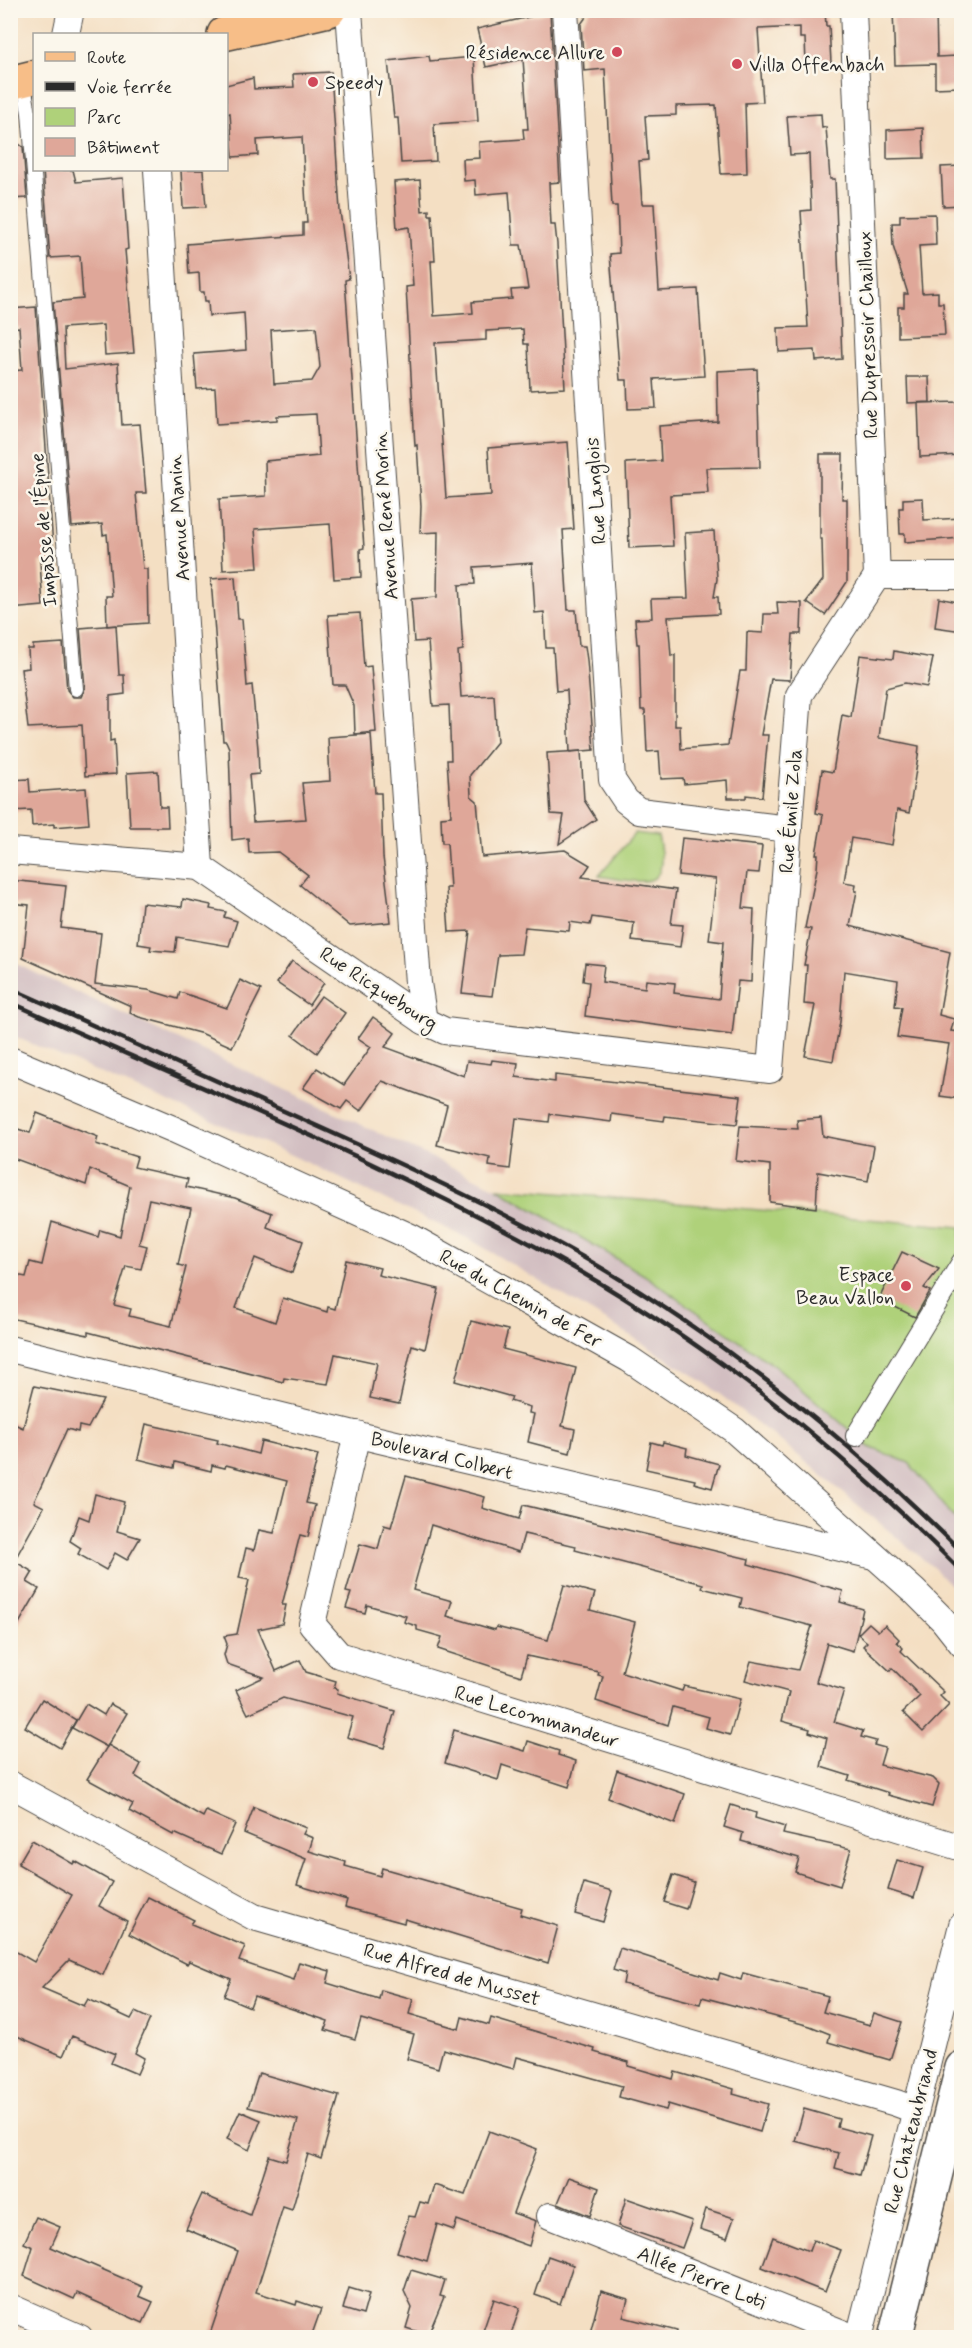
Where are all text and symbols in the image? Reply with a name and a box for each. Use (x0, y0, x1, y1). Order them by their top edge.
legend (33, 33, 228, 171)
place label: Résidence Allure (465, 40, 605, 67)
marker: Résidence Allure (610, 45, 624, 59)
text: Route (87, 46, 126, 70)
place label: Villa Offenbach (749, 52, 885, 79)
marker: Villa Offenbach (730, 57, 744, 71)
place label: Speedy (325, 70, 384, 97)
marker: Speedy (306, 75, 320, 89)
text: Voie ferrée (87, 76, 172, 100)
text: Parc (87, 106, 121, 130)
text: Bâtiment (87, 136, 160, 160)
street label: Rue Dupressoir Chailloux (851, 231, 886, 439)
street label: Avenue René Morin (367, 431, 406, 601)
street label: Rue Langlois (579, 436, 615, 545)
street label: Impasse de l'Épine (24, 452, 65, 608)
street label: Avenue Manin (162, 453, 197, 582)
street label: Rue Émile Zola (774, 748, 809, 874)
street label: Rue Ricquebourg (313, 941, 443, 1038)
street label: Rue du Chemin de Fer (434, 1243, 607, 1356)
place label: Espace Beau Vallon (796, 1262, 894, 1312)
marker: Espace Beau Vallon (899, 1279, 913, 1293)
street label: Boulevard Colbert (368, 1426, 516, 1487)
street label: Rue Lecommandeur (451, 1680, 622, 1755)
street label: Rue Alfred de Musset (360, 1937, 543, 2014)
street label: Rue Chateaubriand (878, 2046, 945, 2216)
street label: Allée Pierre Loti (633, 2240, 770, 2317)

